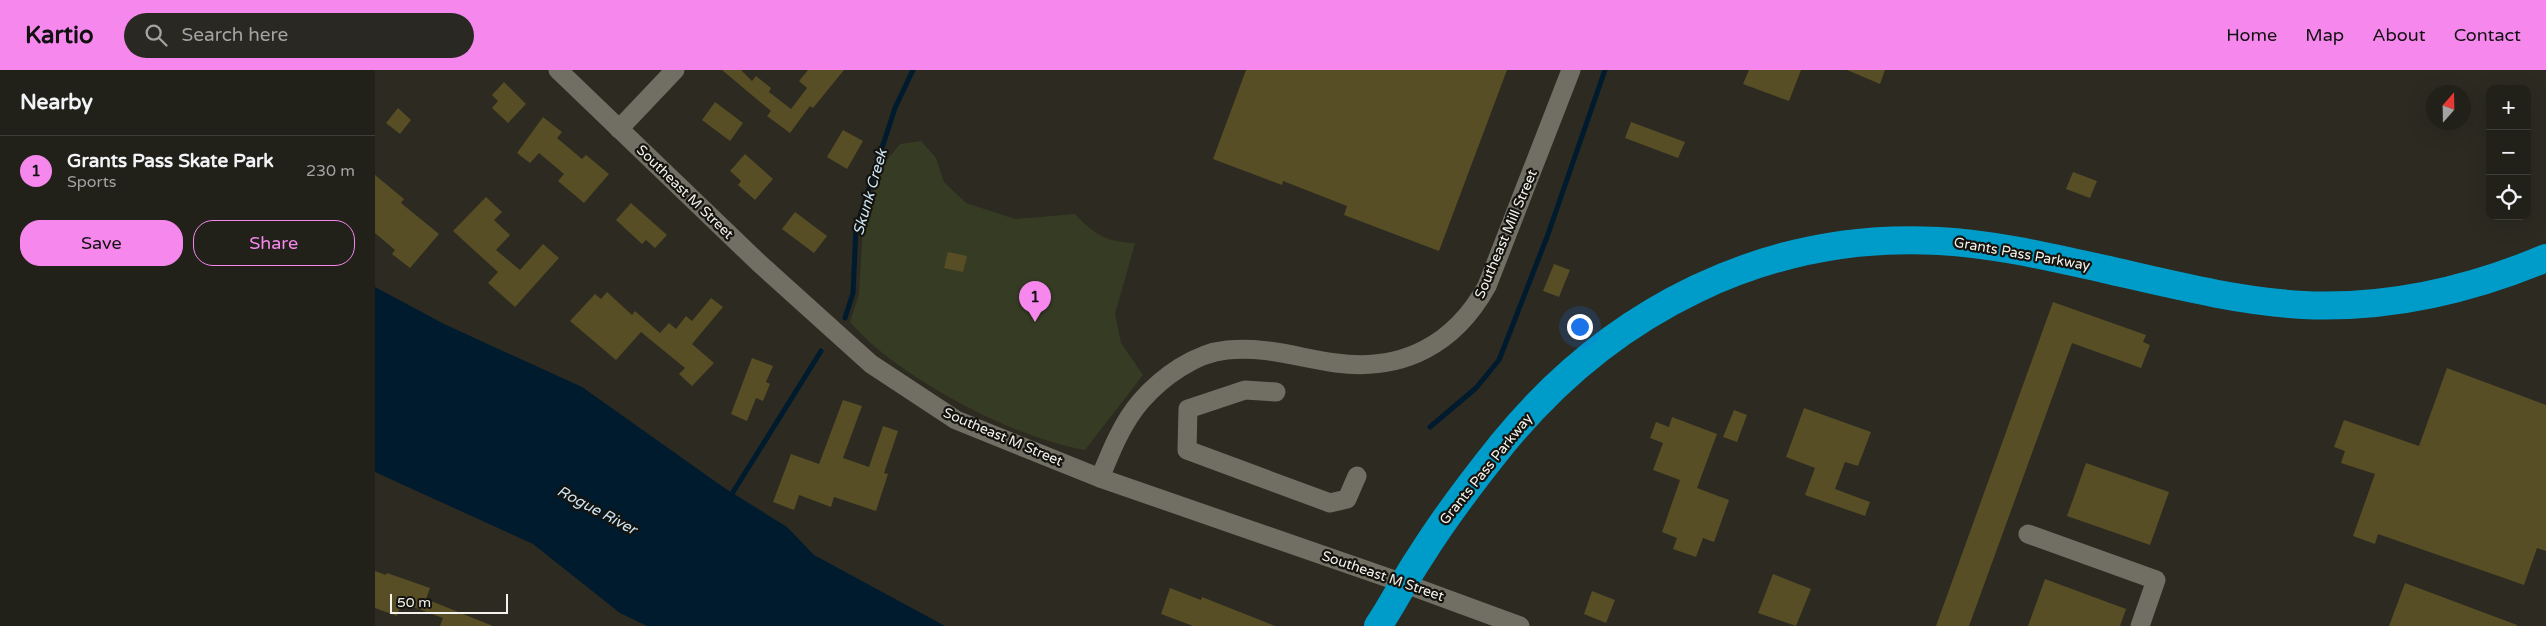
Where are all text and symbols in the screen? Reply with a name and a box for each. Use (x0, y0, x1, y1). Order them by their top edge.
search box (124, 13, 474, 58)
text: Kartio (25, 21, 94, 50)
icon: search (142, 21, 170, 49)
text: Search here (182, 24, 288, 46)
text: Home (2226, 24, 2277, 46)
text: Map (2305, 24, 2344, 46)
text: About (2372, 24, 2426, 46)
text: Contact (2454, 24, 2521, 46)
north arrow (2426, 85, 2471, 130)
map controls (2486, 85, 2531, 220)
button: + (2486, 85, 2531, 130)
text: Nearby (20, 90, 93, 115)
button: − (2486, 130, 2531, 175)
street label: Southeast M Street (633, 141, 737, 243)
water label: Skunk Creek (849, 145, 891, 237)
text: Grants Pass Skate Park (67, 150, 274, 172)
text: 1 (31, 161, 41, 181)
text: 230 m (306, 161, 355, 181)
street label: Southeast Mill Street (1471, 166, 1541, 301)
text: Sports (67, 172, 116, 192)
button: locate (2486, 175, 2531, 220)
button: Save (20, 220, 183, 266)
button: Share (193, 220, 355, 266)
street label: Grants Pass Parkway (1953, 234, 2092, 274)
pin: 1 (1019, 281, 1051, 322)
your location (1567, 314, 1593, 340)
street label: Southeast M Street (941, 404, 1066, 470)
street label: Grants Pass Parkway (1436, 410, 1536, 528)
water label: Rogue River (554, 482, 642, 539)
street label: Southeast M Street (1320, 547, 1447, 605)
scale bar (390, 591, 507, 614)
text: 50 m (397, 594, 431, 611)

